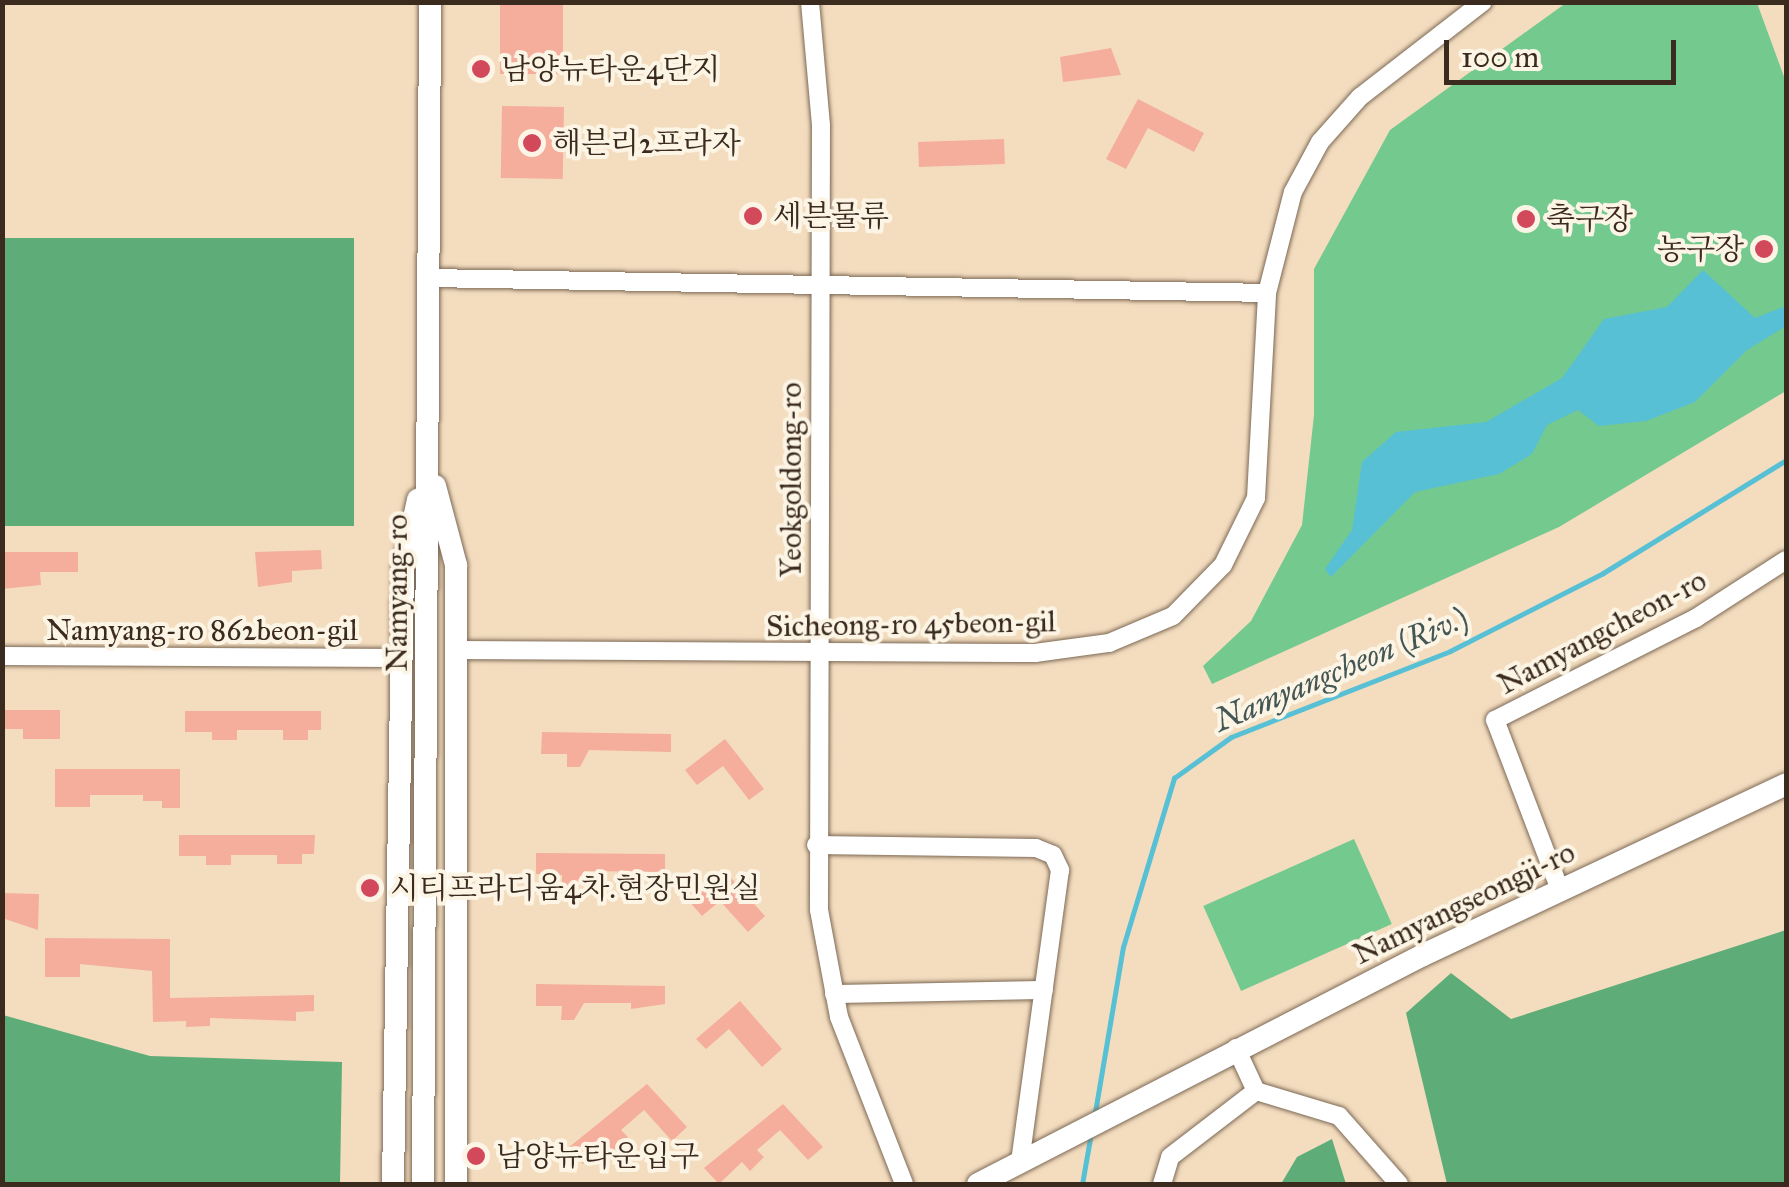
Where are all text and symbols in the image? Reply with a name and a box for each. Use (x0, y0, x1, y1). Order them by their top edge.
scale bar (1449, 20, 1682, 82)
text: 100 m (1461, 39, 1539, 75)
place label: 남양뉴타운4단지 (501, 51, 721, 87)
marker: 남양뉴타운4단지 (470, 58, 492, 80)
place label: 해븐리2프라자 (552, 125, 741, 161)
marker: 해븐리2프라자 (521, 132, 543, 154)
place label: 세븐물류 (773, 198, 889, 234)
place label: 축구장 (1546, 201, 1633, 237)
marker: 세븐물류 (742, 205, 764, 227)
marker: 축구장 (1515, 208, 1537, 230)
place label: 농구장 (1657, 231, 1744, 267)
marker: 농구장 (1753, 238, 1775, 260)
street label: Yeokgoldong-ro (773, 382, 809, 578)
street label: Namyang-ro (379, 514, 415, 672)
street label: Namyangcheon-ro (1492, 562, 1712, 702)
water label: Namyangcheon (Riv.) (1209, 599, 1473, 741)
street label: Sicheong-ro 45beon-gil (766, 603, 1056, 645)
street label: Namyang-ro 862beon-gil (46, 612, 358, 648)
street label: Namyangseongji-ro (1347, 834, 1581, 972)
place label: 시티프라디움4차.현장민원실 (390, 870, 761, 906)
marker: 시티프라디움4차.현장민원실 (359, 877, 381, 899)
place label: 남양뉴타운입구 (496, 1138, 699, 1174)
marker: 남양뉴타운입구 (465, 1145, 487, 1167)

